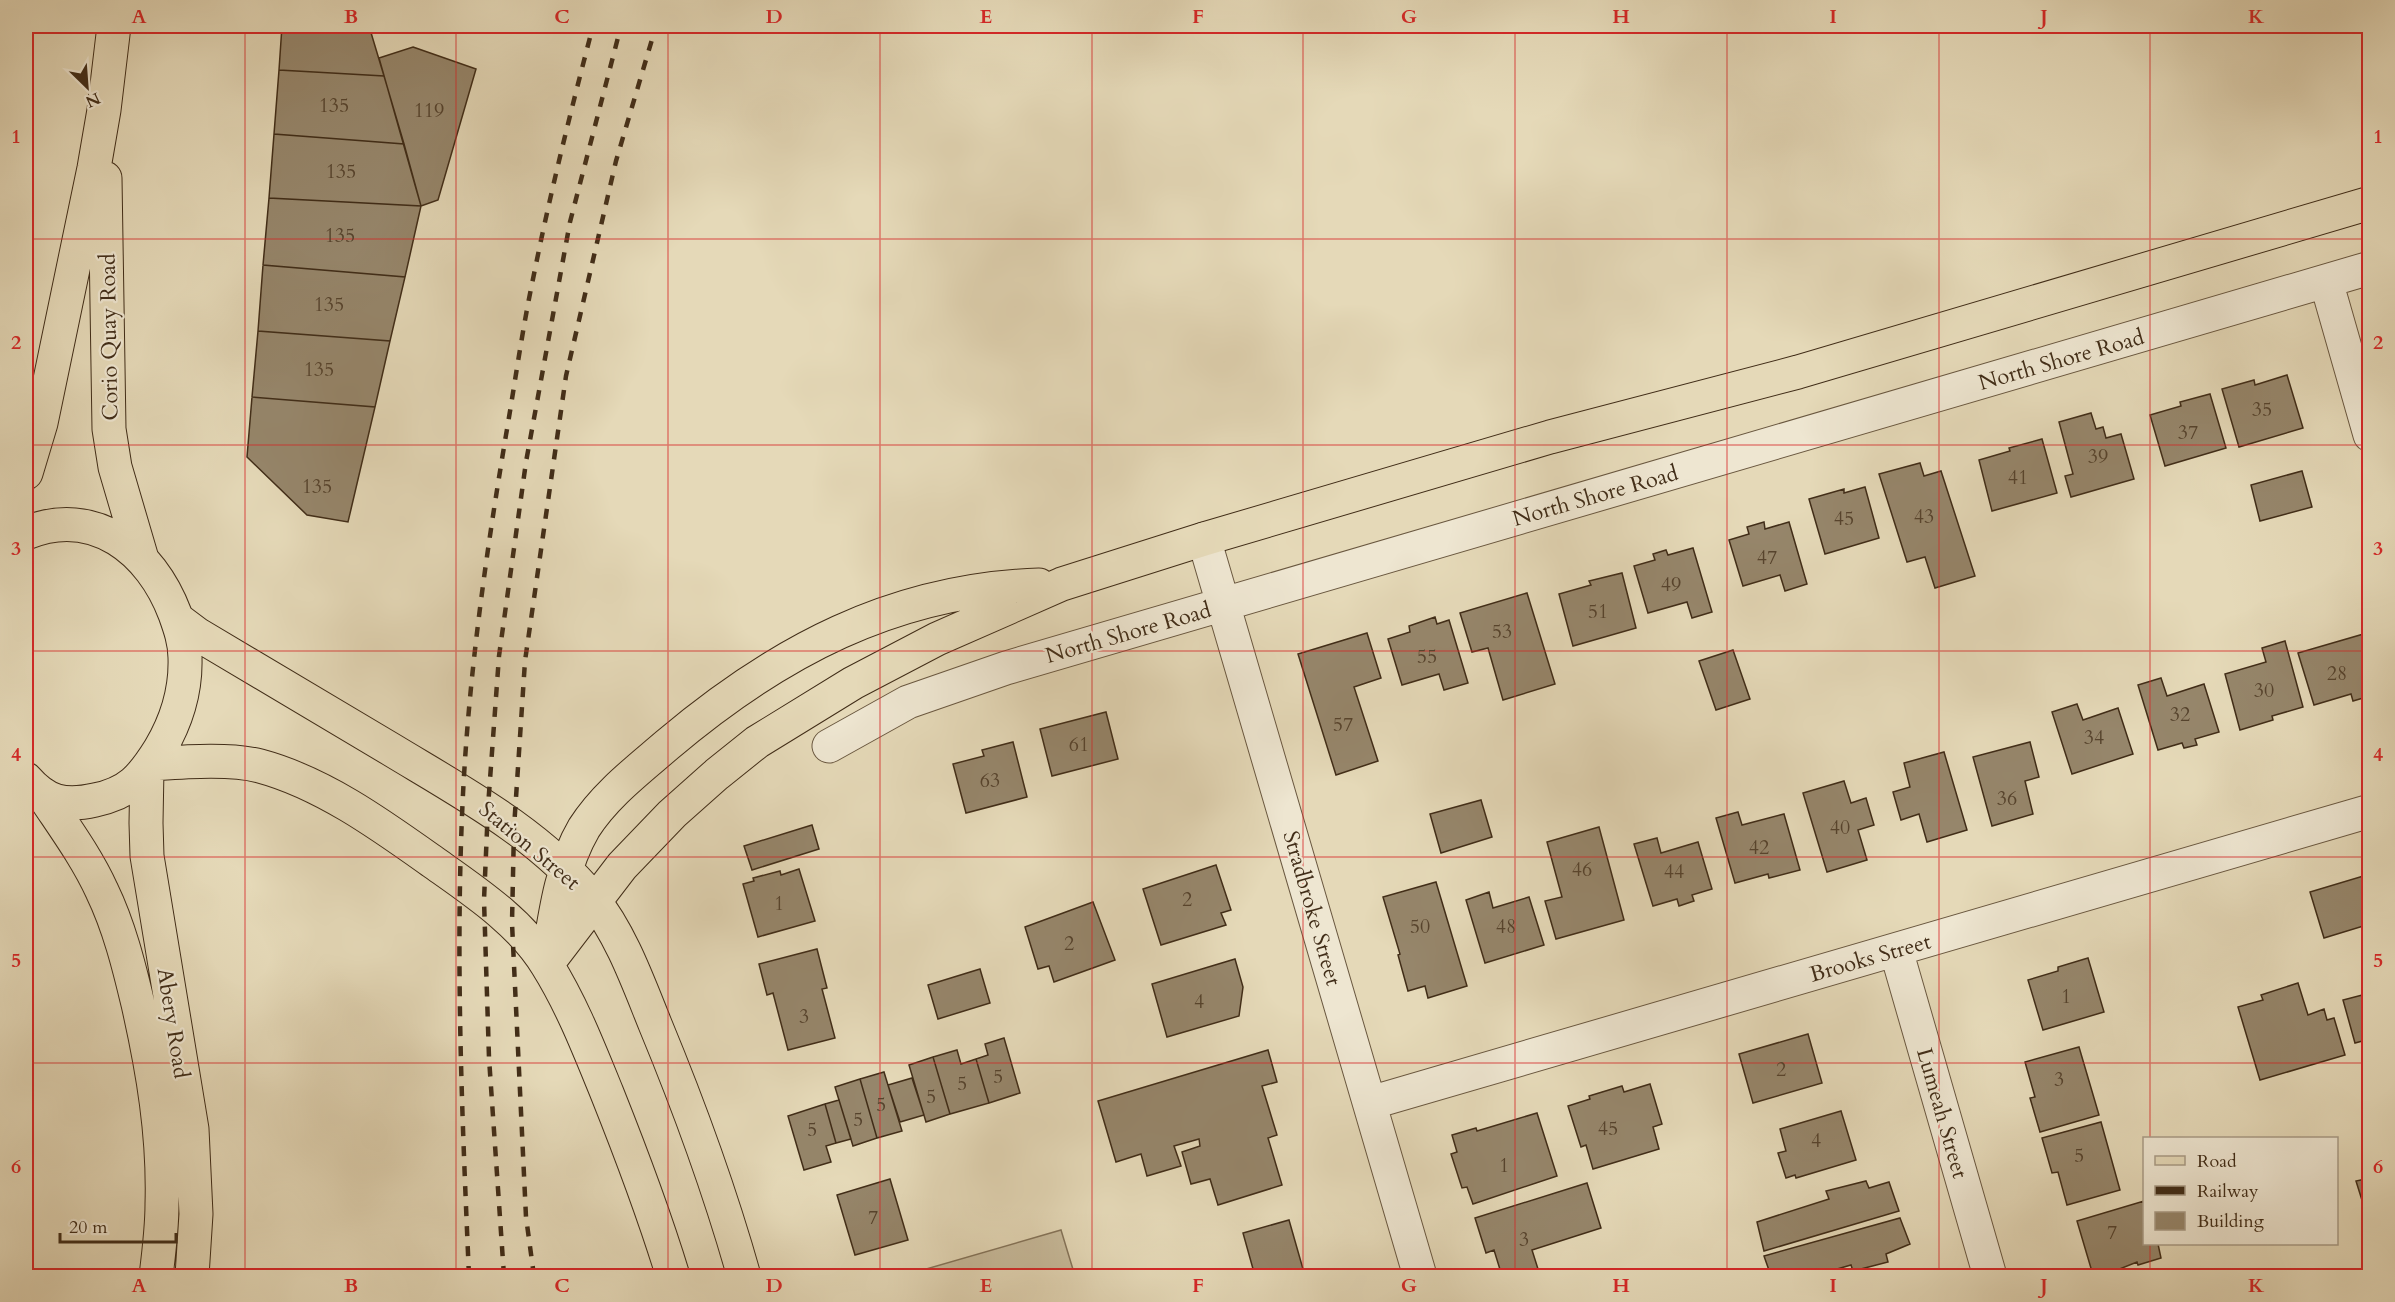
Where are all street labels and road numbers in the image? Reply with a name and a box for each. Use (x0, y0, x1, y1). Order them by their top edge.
street label: Corio Quay Road (93, 253, 125, 421)
street label: North Shore Road (1975, 322, 2148, 398)
street label: North Shore Road (1509, 458, 1682, 534)
street label: North Shore Road (1042, 595, 1215, 671)
street label: Station Street (472, 794, 586, 897)
street label: Stradbroke Street (1276, 827, 1348, 989)
street label: Brooks Street (1806, 926, 1934, 990)
street label: Abery Road (149, 966, 197, 1081)
street label: Lumeah Street (1909, 1045, 1975, 1182)

